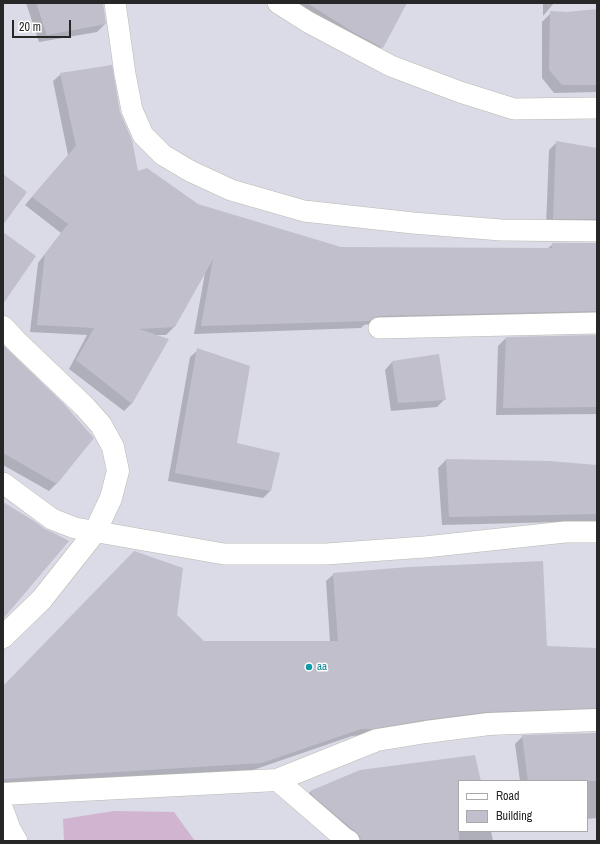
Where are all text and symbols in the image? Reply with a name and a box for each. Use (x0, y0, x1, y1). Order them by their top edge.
scale bar (14, 12, 73, 38)
text: 20 m (19, 19, 41, 35)
place label: aa (317, 660, 327, 674)
marker: aa (304, 662, 314, 672)
legend (458, 780, 588, 832)
text: Road (496, 788, 520, 804)
text: Building (496, 808, 532, 824)

